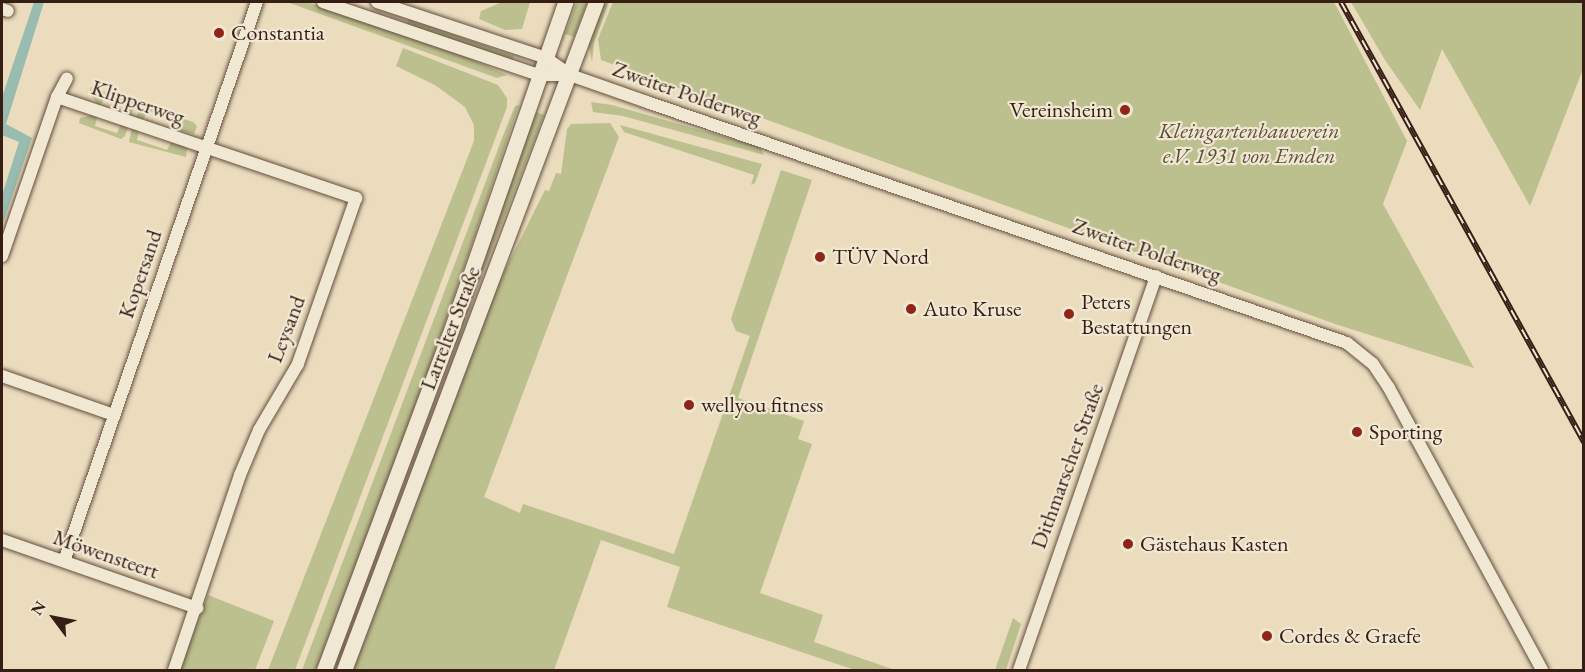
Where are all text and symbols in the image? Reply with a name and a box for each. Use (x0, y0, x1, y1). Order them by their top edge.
place label: Constantia (231, 20, 325, 46)
marker: Constantia (212, 26, 226, 40)
street label: Zweiter Polderweg (609, 55, 765, 131)
street label: Klipperweg (88, 74, 188, 130)
place label: Vereinsheim (1009, 97, 1113, 123)
marker: Vereinsheim (1118, 103, 1132, 117)
park label: Kleingartenbauverein e.V. 1931 von Emden (1158, 117, 1340, 168)
street label: Zweiter Polderweg (1069, 212, 1225, 288)
street label: Kopersand (113, 226, 167, 322)
place label: TÜV Nord (832, 244, 929, 270)
marker: TÜV Nord (813, 250, 827, 264)
street label: Larrelter Straße (414, 262, 486, 394)
place label: Peters Bestattungen (1081, 288, 1192, 340)
street label: Leysand (261, 292, 311, 366)
place label: Auto Kruse (923, 296, 1022, 322)
marker: Auto Kruse (904, 302, 918, 316)
marker: Peters Bestattungen (1062, 307, 1076, 321)
street label: Dithmarscher Straße (1025, 380, 1109, 552)
place label: wellyou fitness (701, 392, 823, 418)
marker: wellyou fitness (682, 398, 696, 412)
place label: Sporting (1369, 419, 1442, 445)
marker: Sporting (1350, 425, 1364, 439)
street label: Möwensteert (50, 524, 162, 584)
place label: Gästehaus Kasten (1140, 531, 1289, 557)
marker: Gästehaus Kasten (1121, 537, 1135, 551)
north arrow (24, 588, 84, 648)
text: N (26, 597, 51, 619)
place label: Cordes & Graefe (1279, 623, 1421, 649)
marker: Cordes & Graefe (1260, 629, 1274, 643)

